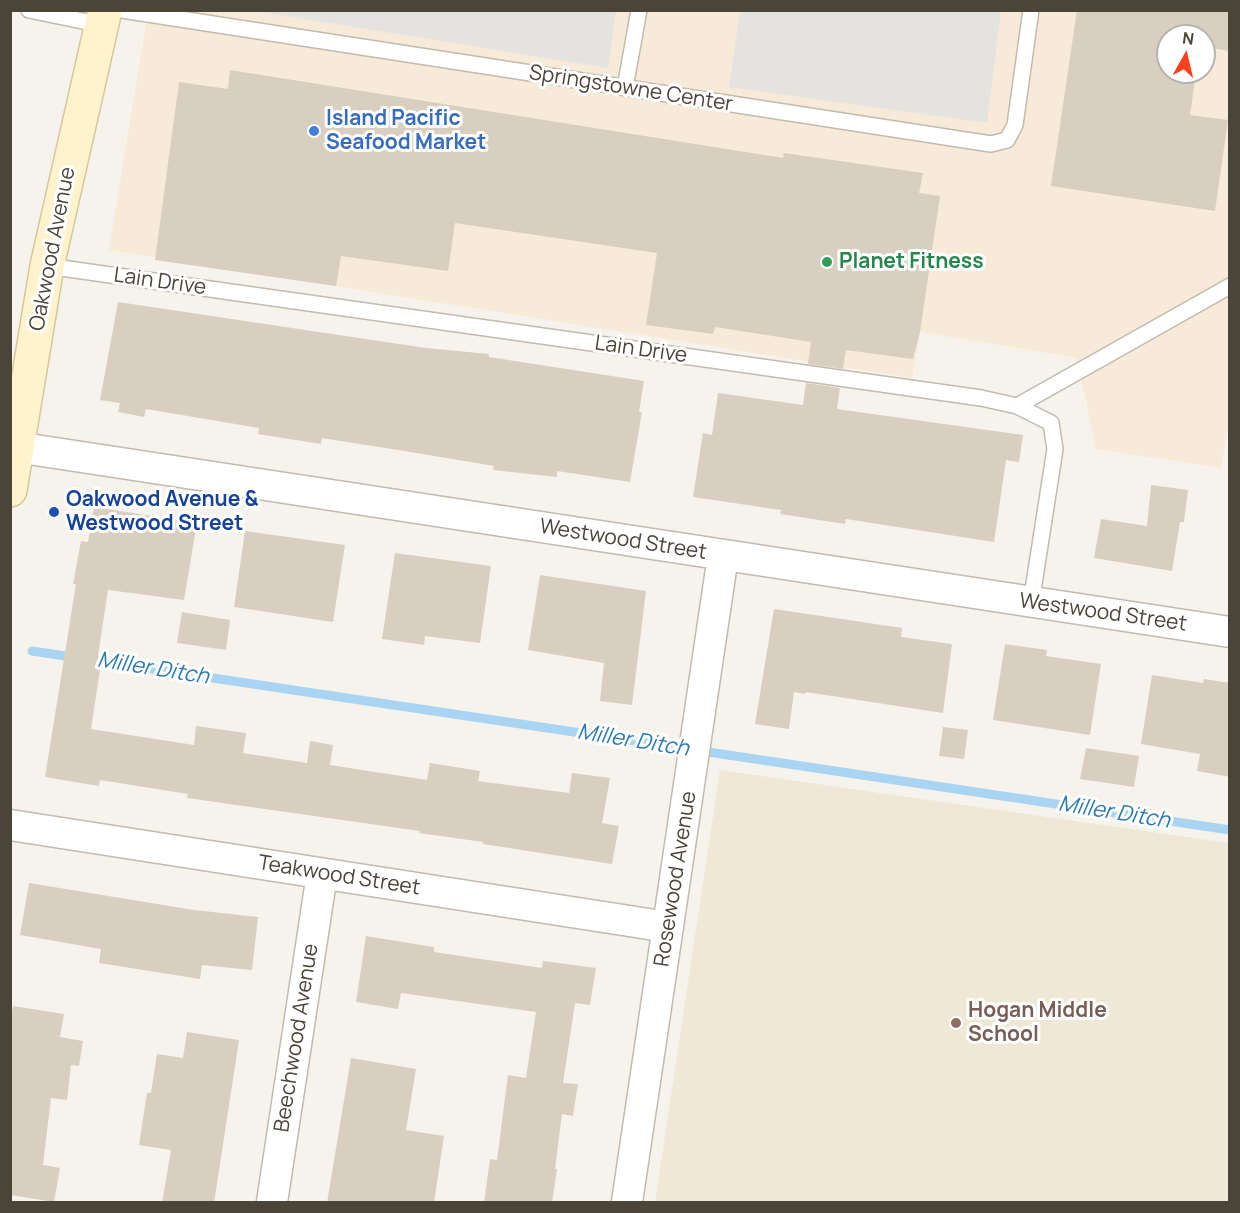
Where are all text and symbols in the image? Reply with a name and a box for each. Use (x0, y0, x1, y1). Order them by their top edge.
north arrow (1156, 24, 1216, 84)
text: N (1181, 26, 1195, 50)
street label: Springstowne Center (527, 60, 735, 118)
place label: Island Pacific Seafood Market (326, 106, 486, 156)
marker: Island Pacific Seafood Market (307, 124, 321, 138)
street label: Oakwood Avenue (25, 165, 81, 333)
place label: Planet Fitness (839, 249, 984, 275)
marker: Planet Fitness (820, 255, 834, 269)
street label: Lain Drive (112, 263, 208, 301)
street label: Lain Drive (593, 331, 689, 369)
place label: Oakwood Avenue & Westwood Street (66, 487, 259, 537)
marker: Oakwood Avenue & Westwood Street (47, 505, 61, 519)
street label: Westwood Street (538, 514, 708, 566)
street label: Westwood Street (1018, 589, 1188, 637)
water label: Miller Ditch (95, 647, 211, 691)
water label: Miller Ditch (575, 719, 691, 763)
street label: Rosewood Avenue (650, 789, 702, 969)
water label: Miller Ditch (1056, 791, 1172, 835)
street label: Teakwood Street (256, 851, 422, 901)
street label: Beechwood Avenue (270, 942, 324, 1134)
place label: Hogan Middle School (968, 998, 1107, 1048)
marker: Hogan Middle School (949, 1016, 963, 1030)

